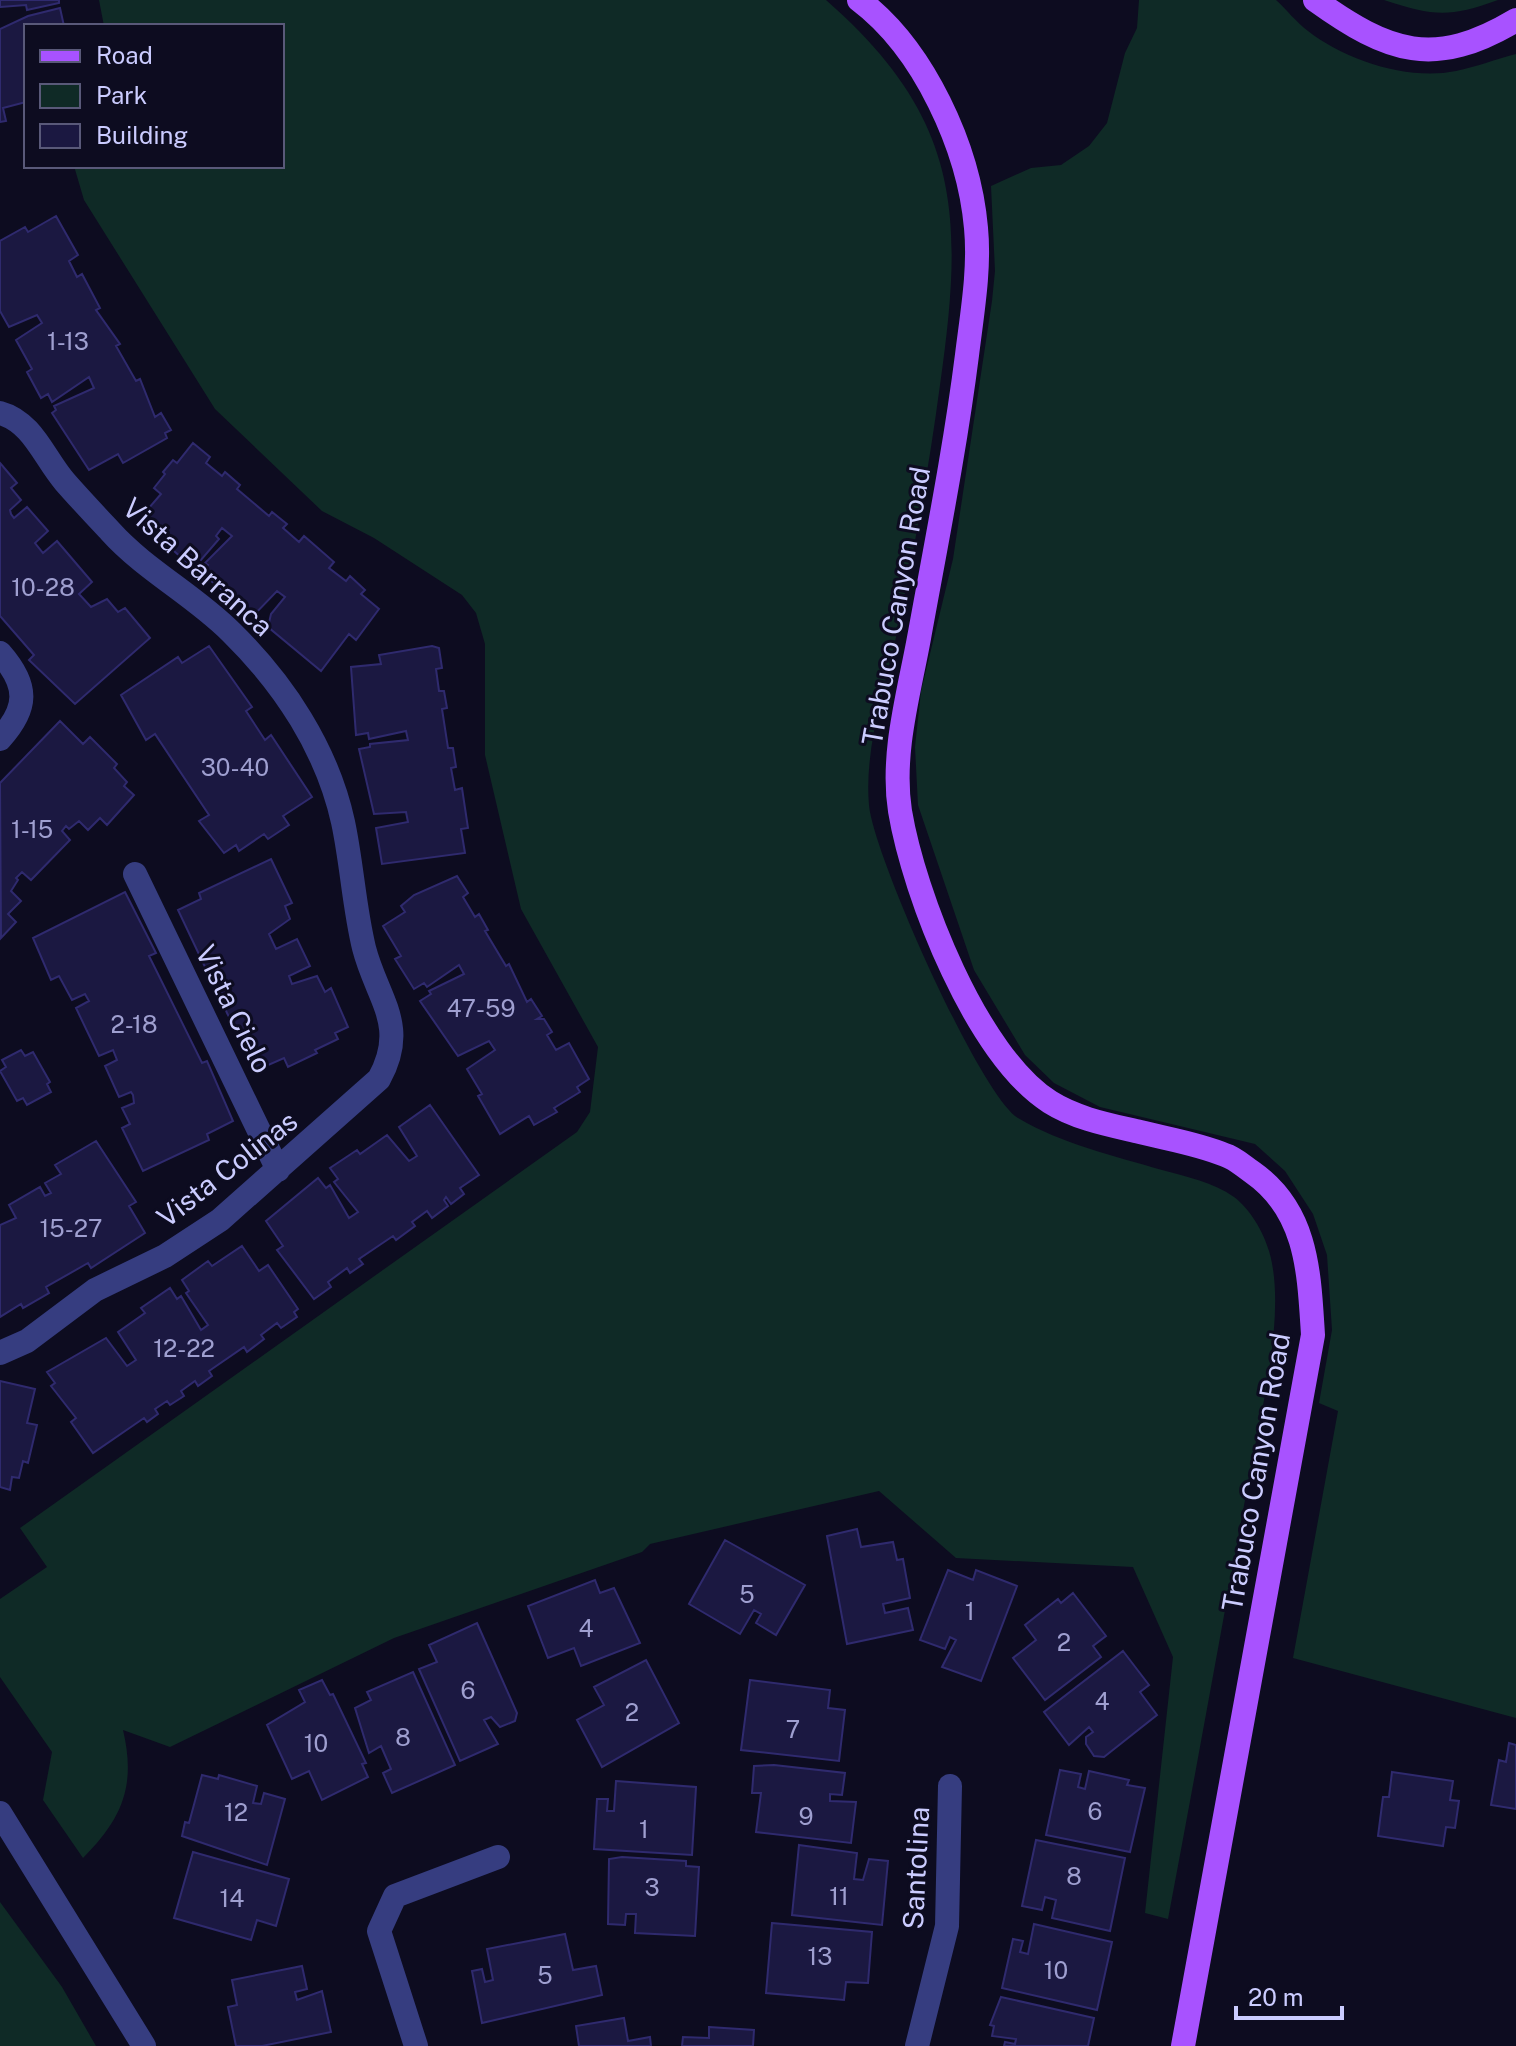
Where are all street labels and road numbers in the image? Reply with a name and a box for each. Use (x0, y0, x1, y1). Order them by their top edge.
street label: Trabuco Canyon Road (855, 464, 936, 748)
street label: Vista Barranca (117, 491, 280, 643)
street label: Vista Cielo (189, 939, 280, 1078)
street label: Vista Colinas (150, 1104, 303, 1234)
street label: Trabuco Canyon Road (1215, 1330, 1296, 1614)
street label: Santolina (896, 1806, 935, 1930)

